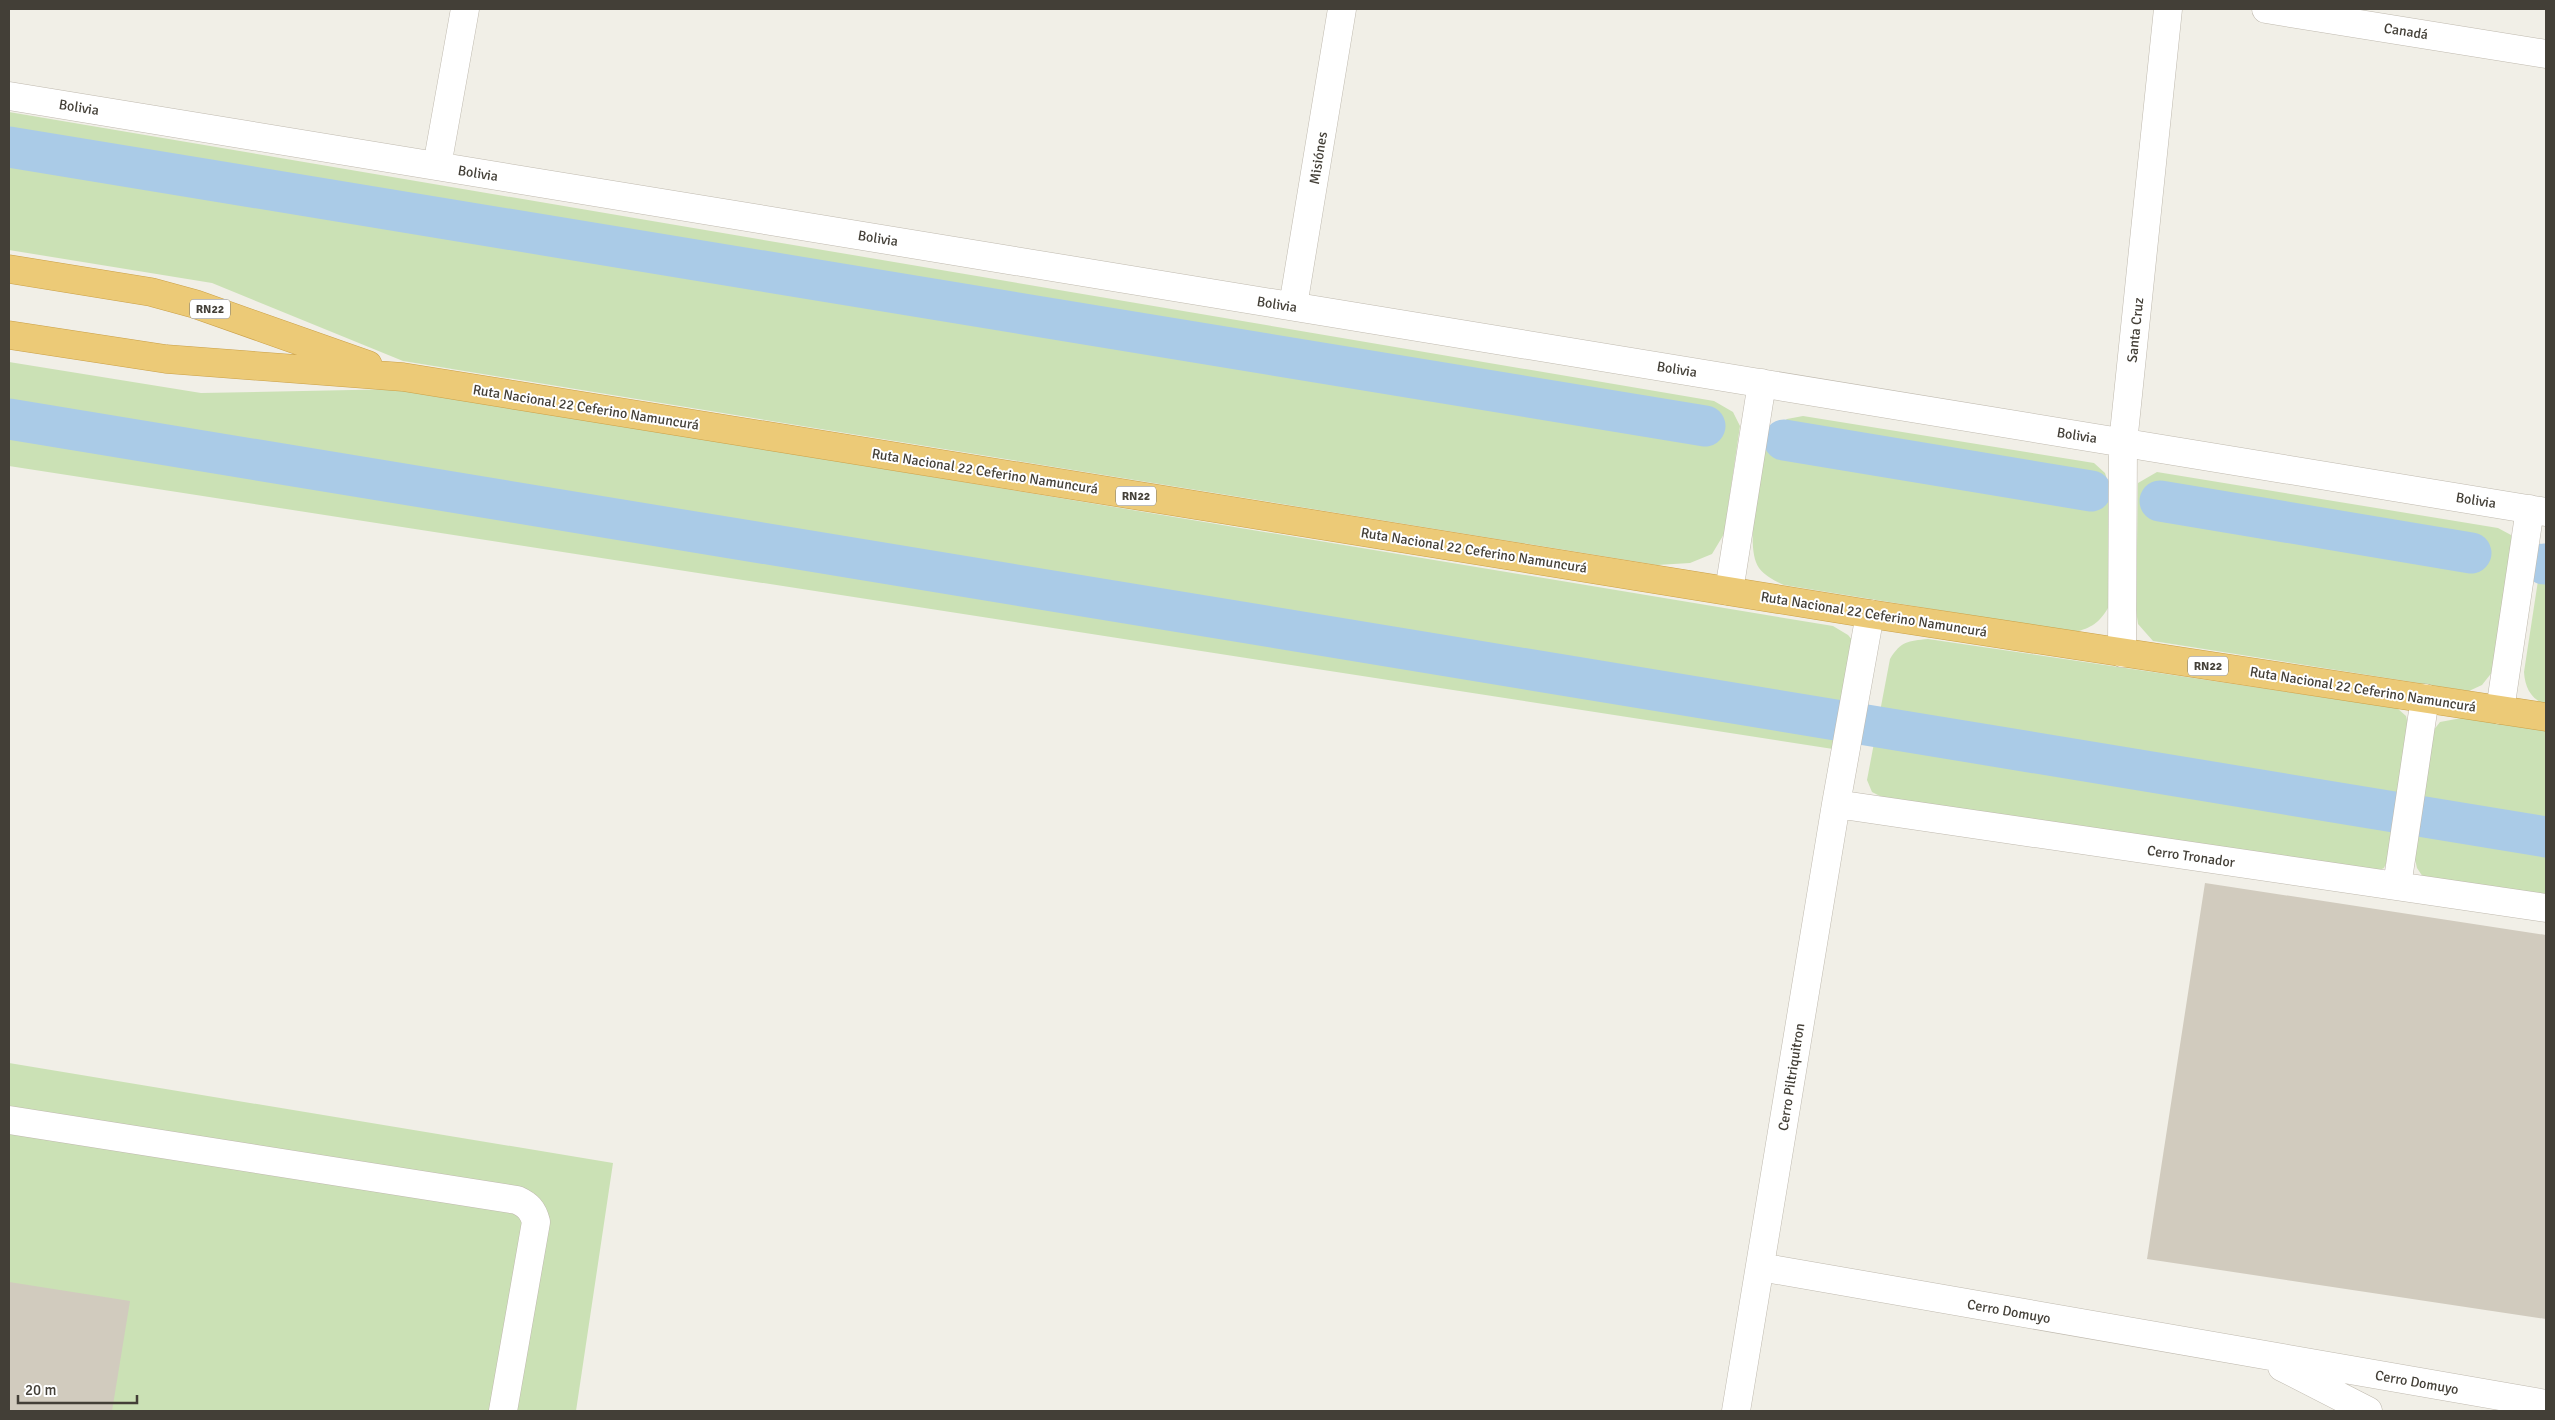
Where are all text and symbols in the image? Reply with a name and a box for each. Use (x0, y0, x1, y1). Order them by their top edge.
street label: Canadá (2383, 20, 2429, 43)
street label: Bolivia (58, 96, 100, 119)
street label: Misiónes (1306, 131, 1331, 186)
street label: Bolivia (457, 162, 499, 185)
street label: Bolivia (857, 227, 899, 250)
street label: Bolivia (1256, 293, 1298, 316)
street label: Santa Cruz (2124, 297, 2147, 363)
road number: RN22 (190, 300, 230, 318)
street label: Bolivia (1656, 358, 1698, 381)
street label: Ruta Nacional 22 Ceferino Namuncurá (472, 381, 700, 434)
street label: Bolivia (2056, 424, 2098, 447)
street label: Ruta Nacional 22 Ceferino Namuncurá (871, 445, 1099, 498)
road number: RN22 (1116, 486, 1156, 506)
street label: Bolivia (2455, 489, 2497, 512)
street label: Ruta Nacional 22 Ceferino Namuncurá (1360, 524, 1588, 577)
street label: Ruta Nacional 22 Ceferino Namuncurá (1760, 588, 1988, 641)
road number: RN22 (2188, 656, 2228, 676)
street label: Ruta Nacional 22 Ceferino Namuncurá (2249, 663, 2477, 716)
street label: Cerro Tronador (2146, 842, 2237, 871)
street label: Cerro Piltriquitron (1775, 1022, 1808, 1132)
street label: Cerro Domuyo (1966, 1296, 2052, 1327)
street label: Cerro Domuyo (2374, 1367, 2460, 1398)
scale bar (18, 1372, 136, 1404)
text: 20 m (25, 1381, 56, 1399)

